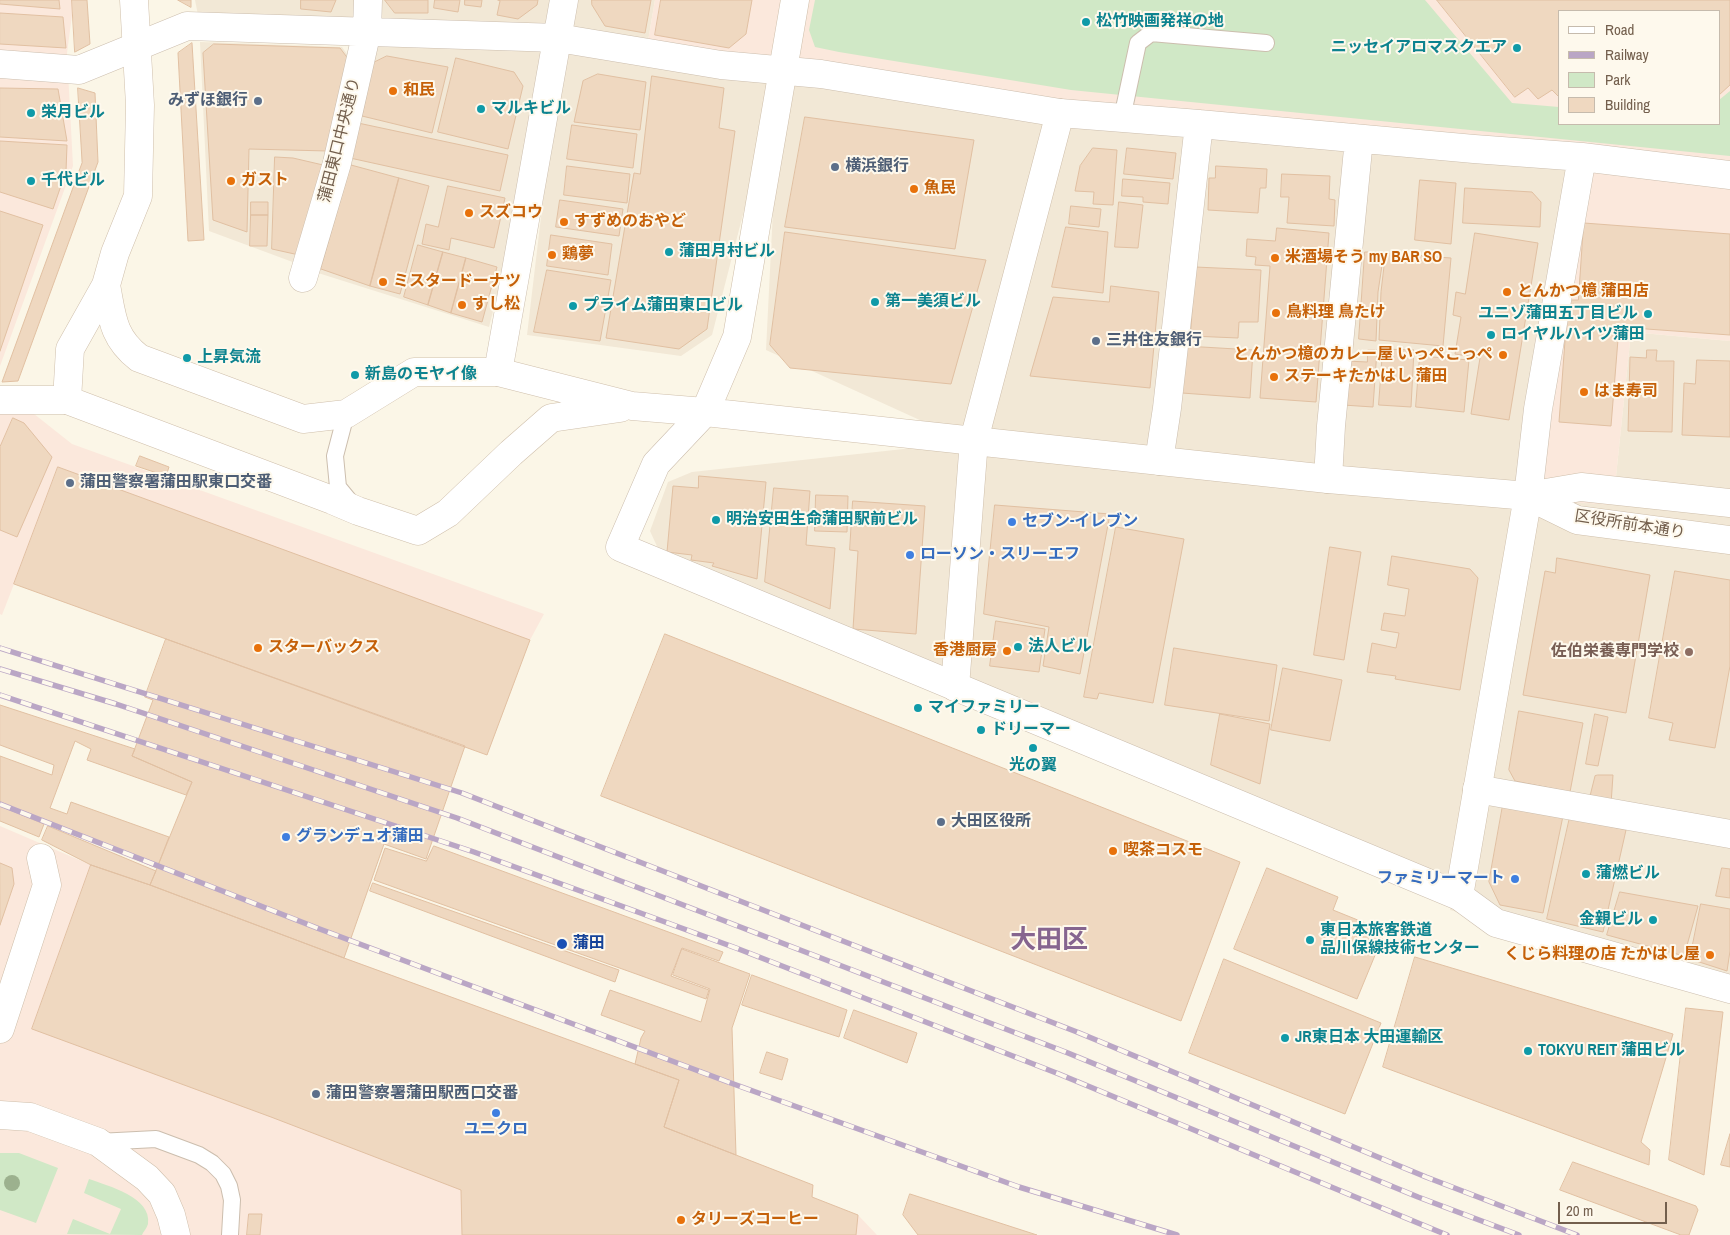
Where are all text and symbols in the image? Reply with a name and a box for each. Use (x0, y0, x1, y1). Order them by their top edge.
legend (1558, 10, 1720, 125)
place label: 松竹映画発祥の地 (1096, 12, 1224, 32)
marker: 松竹映画発祥の地 (1080, 16, 1092, 28)
text: Road (1605, 19, 1634, 40)
place label: ニッセイアロマスクエア (1331, 38, 1507, 58)
marker: ニッセイアロマスクエア (1511, 42, 1523, 54)
text: Railway (1605, 44, 1649, 65)
text: Park (1605, 69, 1630, 90)
street label: 蒲田東口中央通り (315, 76, 365, 204)
place label: 和民 (403, 81, 435, 101)
marker: 和民 (387, 85, 399, 97)
place label: みずほ銀行 (168, 91, 248, 111)
text: Building (1605, 94, 1650, 115)
marker: みずほ銀行 (252, 95, 264, 107)
place label: マルキビル (491, 99, 571, 119)
place label: 栄月ビル (41, 103, 105, 123)
marker: マルキビル (475, 103, 487, 115)
marker: 栄月ビル (25, 107, 37, 119)
place label: 横浜銀行 (845, 157, 909, 177)
marker: 横浜銀行 (829, 161, 841, 173)
place label: 千代ビル (41, 171, 105, 191)
place label: ガスト (241, 171, 289, 191)
marker: 千代ビル (25, 175, 37, 187)
marker: ガスト (225, 175, 237, 187)
place label: 魚民 (924, 179, 956, 199)
marker: 魚民 (908, 183, 920, 195)
place label: スズコウ (479, 203, 543, 223)
marker: スズコウ (463, 207, 475, 219)
place label: すずめのおやど (574, 212, 686, 232)
marker: すずめのおやど (558, 216, 570, 228)
place label: 蒲田月村ビル (679, 242, 775, 262)
place label: 鶏夢 (562, 245, 594, 265)
marker: 蒲田月村ビル (663, 246, 675, 258)
place label: 米酒場そう my BAR SO (1285, 248, 1442, 268)
marker: 鶏夢 (546, 249, 558, 261)
marker: 米酒場そう my BAR SO (1269, 252, 1281, 264)
place label: ミスタードーナツ (393, 272, 521, 292)
marker: ミスタードーナツ (377, 276, 389, 288)
place label: とんかつ檍 蒲田店 (1517, 282, 1649, 302)
marker: とんかつ檍 蒲田店 (1501, 286, 1513, 298)
place label: 第一美須ビル (885, 292, 981, 312)
place label: すし松 (472, 295, 520, 315)
place label: プライム蒲田東口ビル (583, 296, 743, 316)
marker: 第一美須ビル (869, 296, 881, 308)
marker: すし松 (456, 299, 468, 311)
marker: プライム蒲田東口ビル (567, 300, 579, 312)
place label: 鳥料理 鳥たけ (1286, 303, 1386, 323)
place label: ユニゾ蒲田五丁目ビル (1478, 304, 1638, 324)
marker: 鳥料理 鳥たけ (1270, 307, 1282, 319)
marker: ユニゾ蒲田五丁目ビル (1642, 308, 1654, 320)
place label: ロイヤルハイツ蒲田 (1501, 325, 1645, 345)
marker: ロイヤルハイツ蒲田 (1485, 329, 1497, 341)
place label: 三井住友銀行 (1106, 331, 1202, 351)
marker: 三井住友銀行 (1090, 335, 1102, 347)
place label: とんかつ檍のカレー屋 いっぺこっぺ (1233, 345, 1493, 365)
place label: 上昇気流 (197, 348, 261, 368)
marker: とんかつ檍のカレー屋 いっぺこっぺ (1497, 349, 1509, 361)
marker: 上昇気流 (181, 352, 193, 364)
place label: 新島のモヤイ像 (365, 365, 477, 385)
place label: ステーキたかはし 蒲田 (1284, 367, 1448, 387)
marker: 新島のモヤイ像 (349, 369, 361, 381)
marker: ステーキたかはし 蒲田 (1268, 371, 1280, 383)
place label: はま寿司 (1594, 382, 1658, 402)
marker: はま寿司 (1578, 386, 1590, 398)
place label: 蒲田警察署蒲田駅東口交番 (80, 473, 272, 493)
marker: 蒲田警察署蒲田駅東口交番 (64, 477, 76, 489)
street label: 区役所前本通り (1573, 507, 1687, 543)
place label: 明治安田生命蒲田駅前ビル (726, 510, 918, 530)
place label: セブン-イレブン (1022, 512, 1138, 532)
marker: 明治安田生命蒲田駅前ビル (710, 514, 722, 526)
marker: セブン-イレブン (1006, 516, 1018, 528)
place label: ローソン・スリーエフ (920, 545, 1080, 565)
marker: ローソン・スリーエフ (904, 549, 916, 561)
place label: 法人ビル (1028, 637, 1092, 657)
place label: スターバックス (268, 638, 380, 658)
place label: 香港厨房 (933, 641, 997, 661)
marker: 法人ビル (1012, 641, 1024, 653)
marker: スターバックス (252, 642, 264, 654)
place label: 佐伯栄養専門学校 (1551, 642, 1679, 662)
marker: 香港厨房 (1001, 645, 1013, 657)
marker: 佐伯栄養専門学校 (1683, 646, 1695, 658)
place label: マイファミリー (928, 698, 1040, 718)
marker: マイファミリー (912, 702, 924, 714)
place label: ドリーマー (991, 720, 1071, 740)
marker: ドリーマー (975, 724, 987, 736)
marker: 光の翼 (1027, 742, 1039, 754)
place label: 光の翼 (1009, 756, 1057, 776)
place label: 大田区役所 (951, 812, 1031, 832)
marker: 大田区役所 (935, 816, 947, 828)
place label: グランデュオ蒲田 (296, 827, 424, 847)
marker: グランデュオ蒲田 (280, 831, 292, 843)
place label: 喫茶コスモ (1123, 841, 1203, 861)
marker: 喫茶コスモ (1107, 845, 1119, 857)
place label: 蒲燃ビル (1596, 864, 1660, 884)
marker: 蒲燃ビル (1580, 868, 1592, 880)
place label: ファミリーマート (1377, 869, 1505, 889)
marker: ファミリーマート (1509, 873, 1521, 885)
place label: 金親ビル (1579, 910, 1643, 930)
marker: 金親ビル (1647, 914, 1659, 926)
place label: 東日本旅客鉄道 品川保線技術センター (1320, 921, 1480, 959)
district label: 大田区 (1010, 925, 1088, 957)
place label: 蒲田 (573, 934, 605, 954)
marker: 東日本旅客鉄道 品川保線技術センター (1304, 934, 1316, 946)
marker: 蒲田 (555, 937, 569, 951)
place label: くじら料理の店 たかはし屋 (1504, 945, 1700, 965)
marker: くじら料理の店 たかはし屋 (1704, 949, 1716, 961)
place label: JR東日本 大田運輸区 (1295, 1028, 1443, 1048)
marker: JR東日本 大田運輸区 (1279, 1032, 1291, 1044)
place label: TOKYU REIT 蒲田ビル (1538, 1041, 1685, 1061)
marker: TOKYU REIT 蒲田ビル (1522, 1045, 1534, 1057)
place label: 蒲田警察署蒲田駅西口交番 (326, 1084, 518, 1104)
marker: 蒲田警察署蒲田駅西口交番 (310, 1088, 322, 1100)
marker: ユニクロ (490, 1107, 502, 1119)
place label: ユニクロ (464, 1120, 528, 1140)
scale bar (1560, 1192, 1669, 1224)
text: 20 m (1566, 1200, 1593, 1221)
place label: タリーズコーヒー (691, 1210, 819, 1230)
marker: タリーズコーヒー (675, 1214, 687, 1226)

